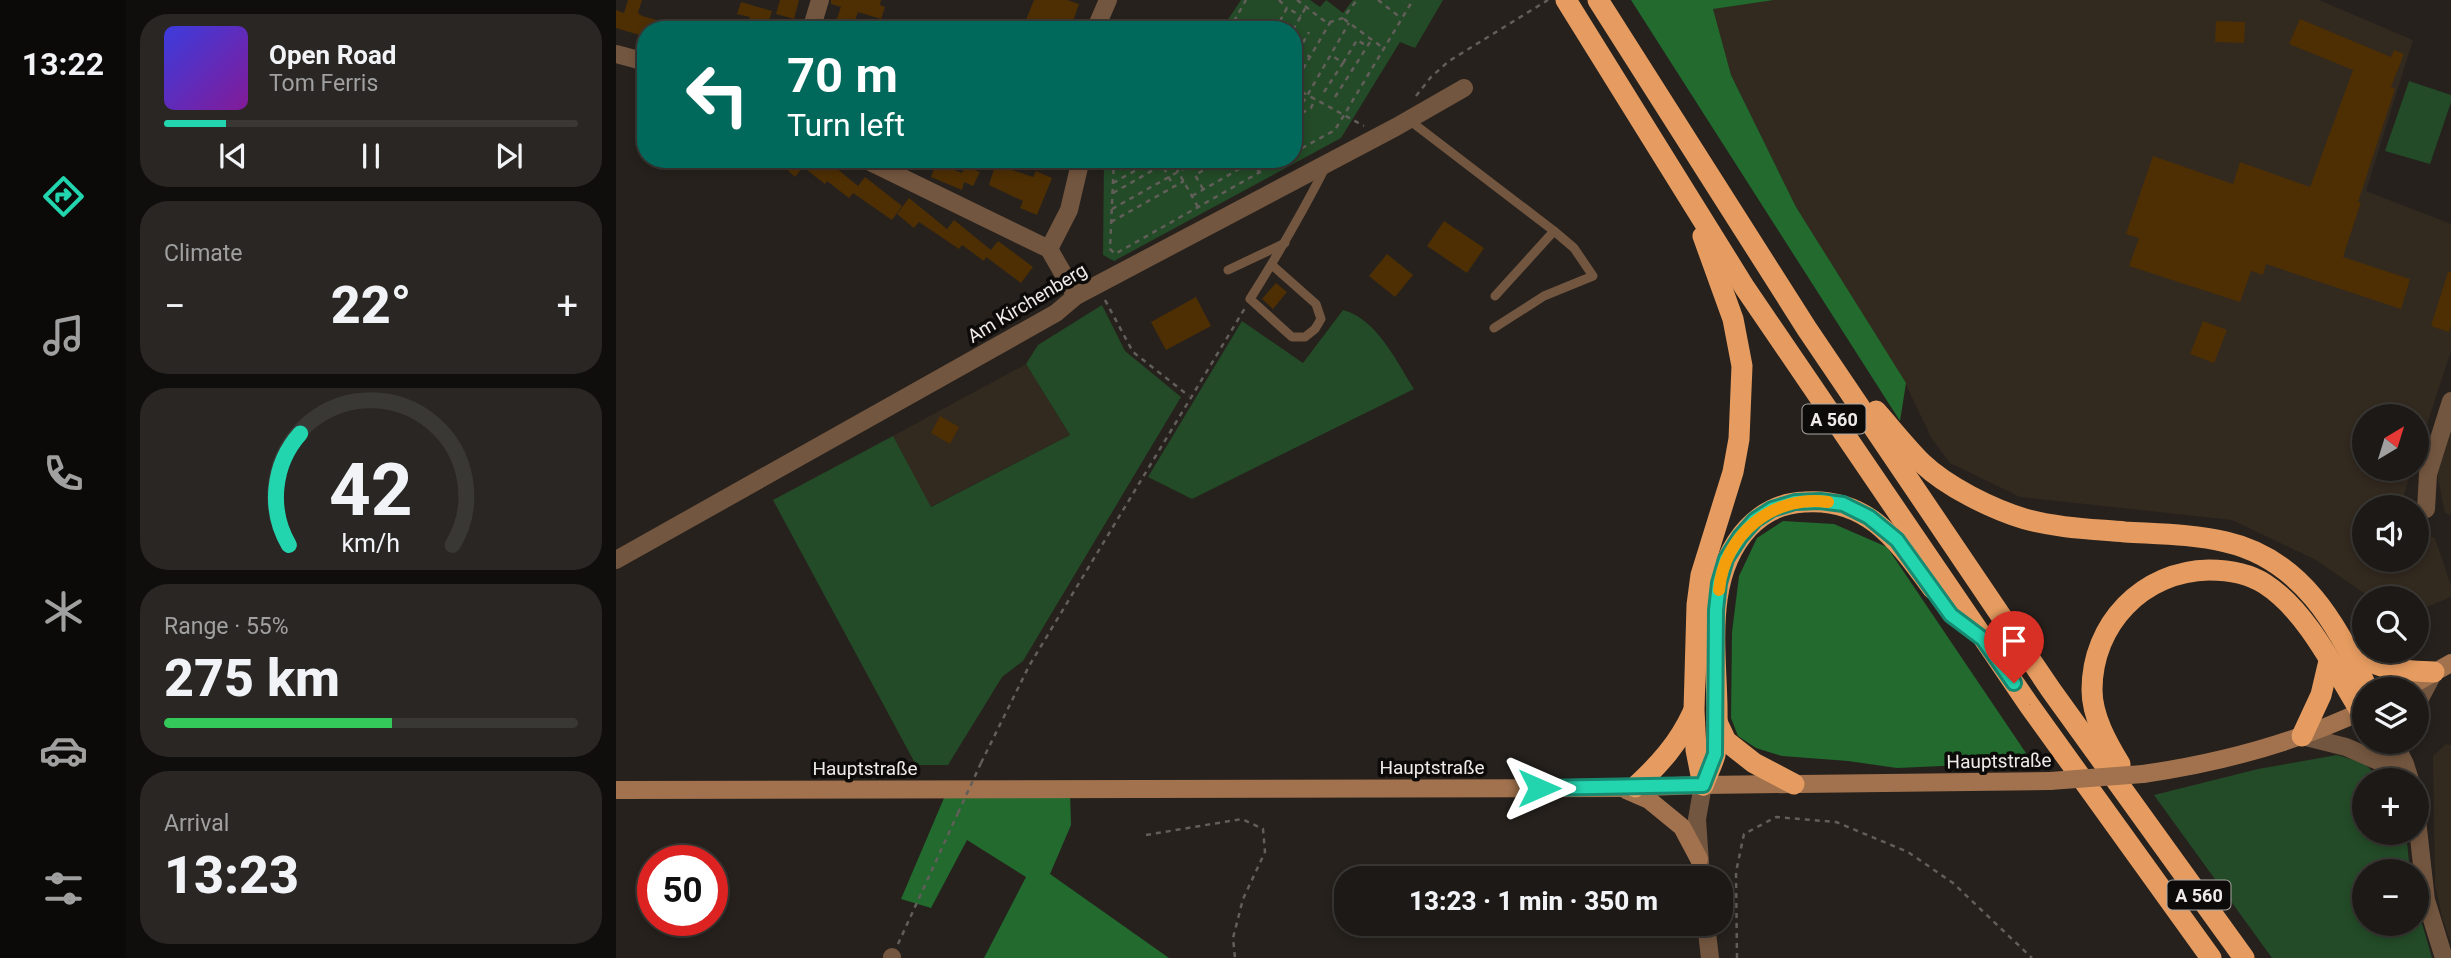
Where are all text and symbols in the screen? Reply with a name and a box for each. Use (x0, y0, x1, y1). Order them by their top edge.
text: Open Road (269, 40, 397, 70)
text: 13:22 (22, 45, 104, 83)
text: 70 m (787, 47, 898, 104)
icon: left (672, 49, 763, 140)
text: Tom Ferris (269, 70, 378, 97)
text: Turn left (787, 106, 905, 144)
icon: previous (214, 137, 252, 175)
icon: pause (352, 137, 390, 175)
icon: next (490, 137, 528, 175)
icon: directions (39, 172, 88, 221)
text: Climate (164, 240, 243, 267)
street label: Am Kirchenberg (963, 258, 1091, 348)
text: 22° (331, 275, 411, 336)
text: − (164, 284, 186, 328)
text: + (556, 284, 578, 328)
icon: music (39, 311, 88, 360)
road number: A 560 (1802, 404, 1866, 433)
north arrow (2352, 404, 2429, 481)
map controls (2352, 404, 2429, 936)
text: 42 (329, 447, 413, 533)
icon: phone (39, 449, 88, 498)
button: sound (2352, 495, 2429, 572)
text: km/h (342, 529, 400, 558)
button: search (2352, 586, 2429, 663)
icon: climate (39, 587, 88, 636)
pin (1984, 611, 2044, 683)
text: Range · 55% (164, 613, 289, 640)
icon: arrive (1995, 622, 2033, 660)
text: 275 km (164, 648, 340, 709)
button: layers (2352, 677, 2429, 754)
icon: car (39, 726, 88, 775)
street label: Hauptstraße (1946, 749, 2052, 773)
position arrow (1502, 751, 1576, 825)
street label: Hauptstraße (1379, 756, 1485, 779)
street label: Hauptstraße (812, 757, 918, 780)
button: + (2352, 768, 2429, 845)
text: Arrival (164, 810, 229, 837)
text: 13:23 (164, 845, 299, 906)
speed limit sign: 50 (637, 845, 728, 936)
button: − (2352, 859, 2429, 936)
icon: filters (39, 864, 88, 913)
road number: A 560 (2168, 880, 2230, 910)
text: 13:23 · 1 min · 350 m (1409, 886, 1658, 916)

